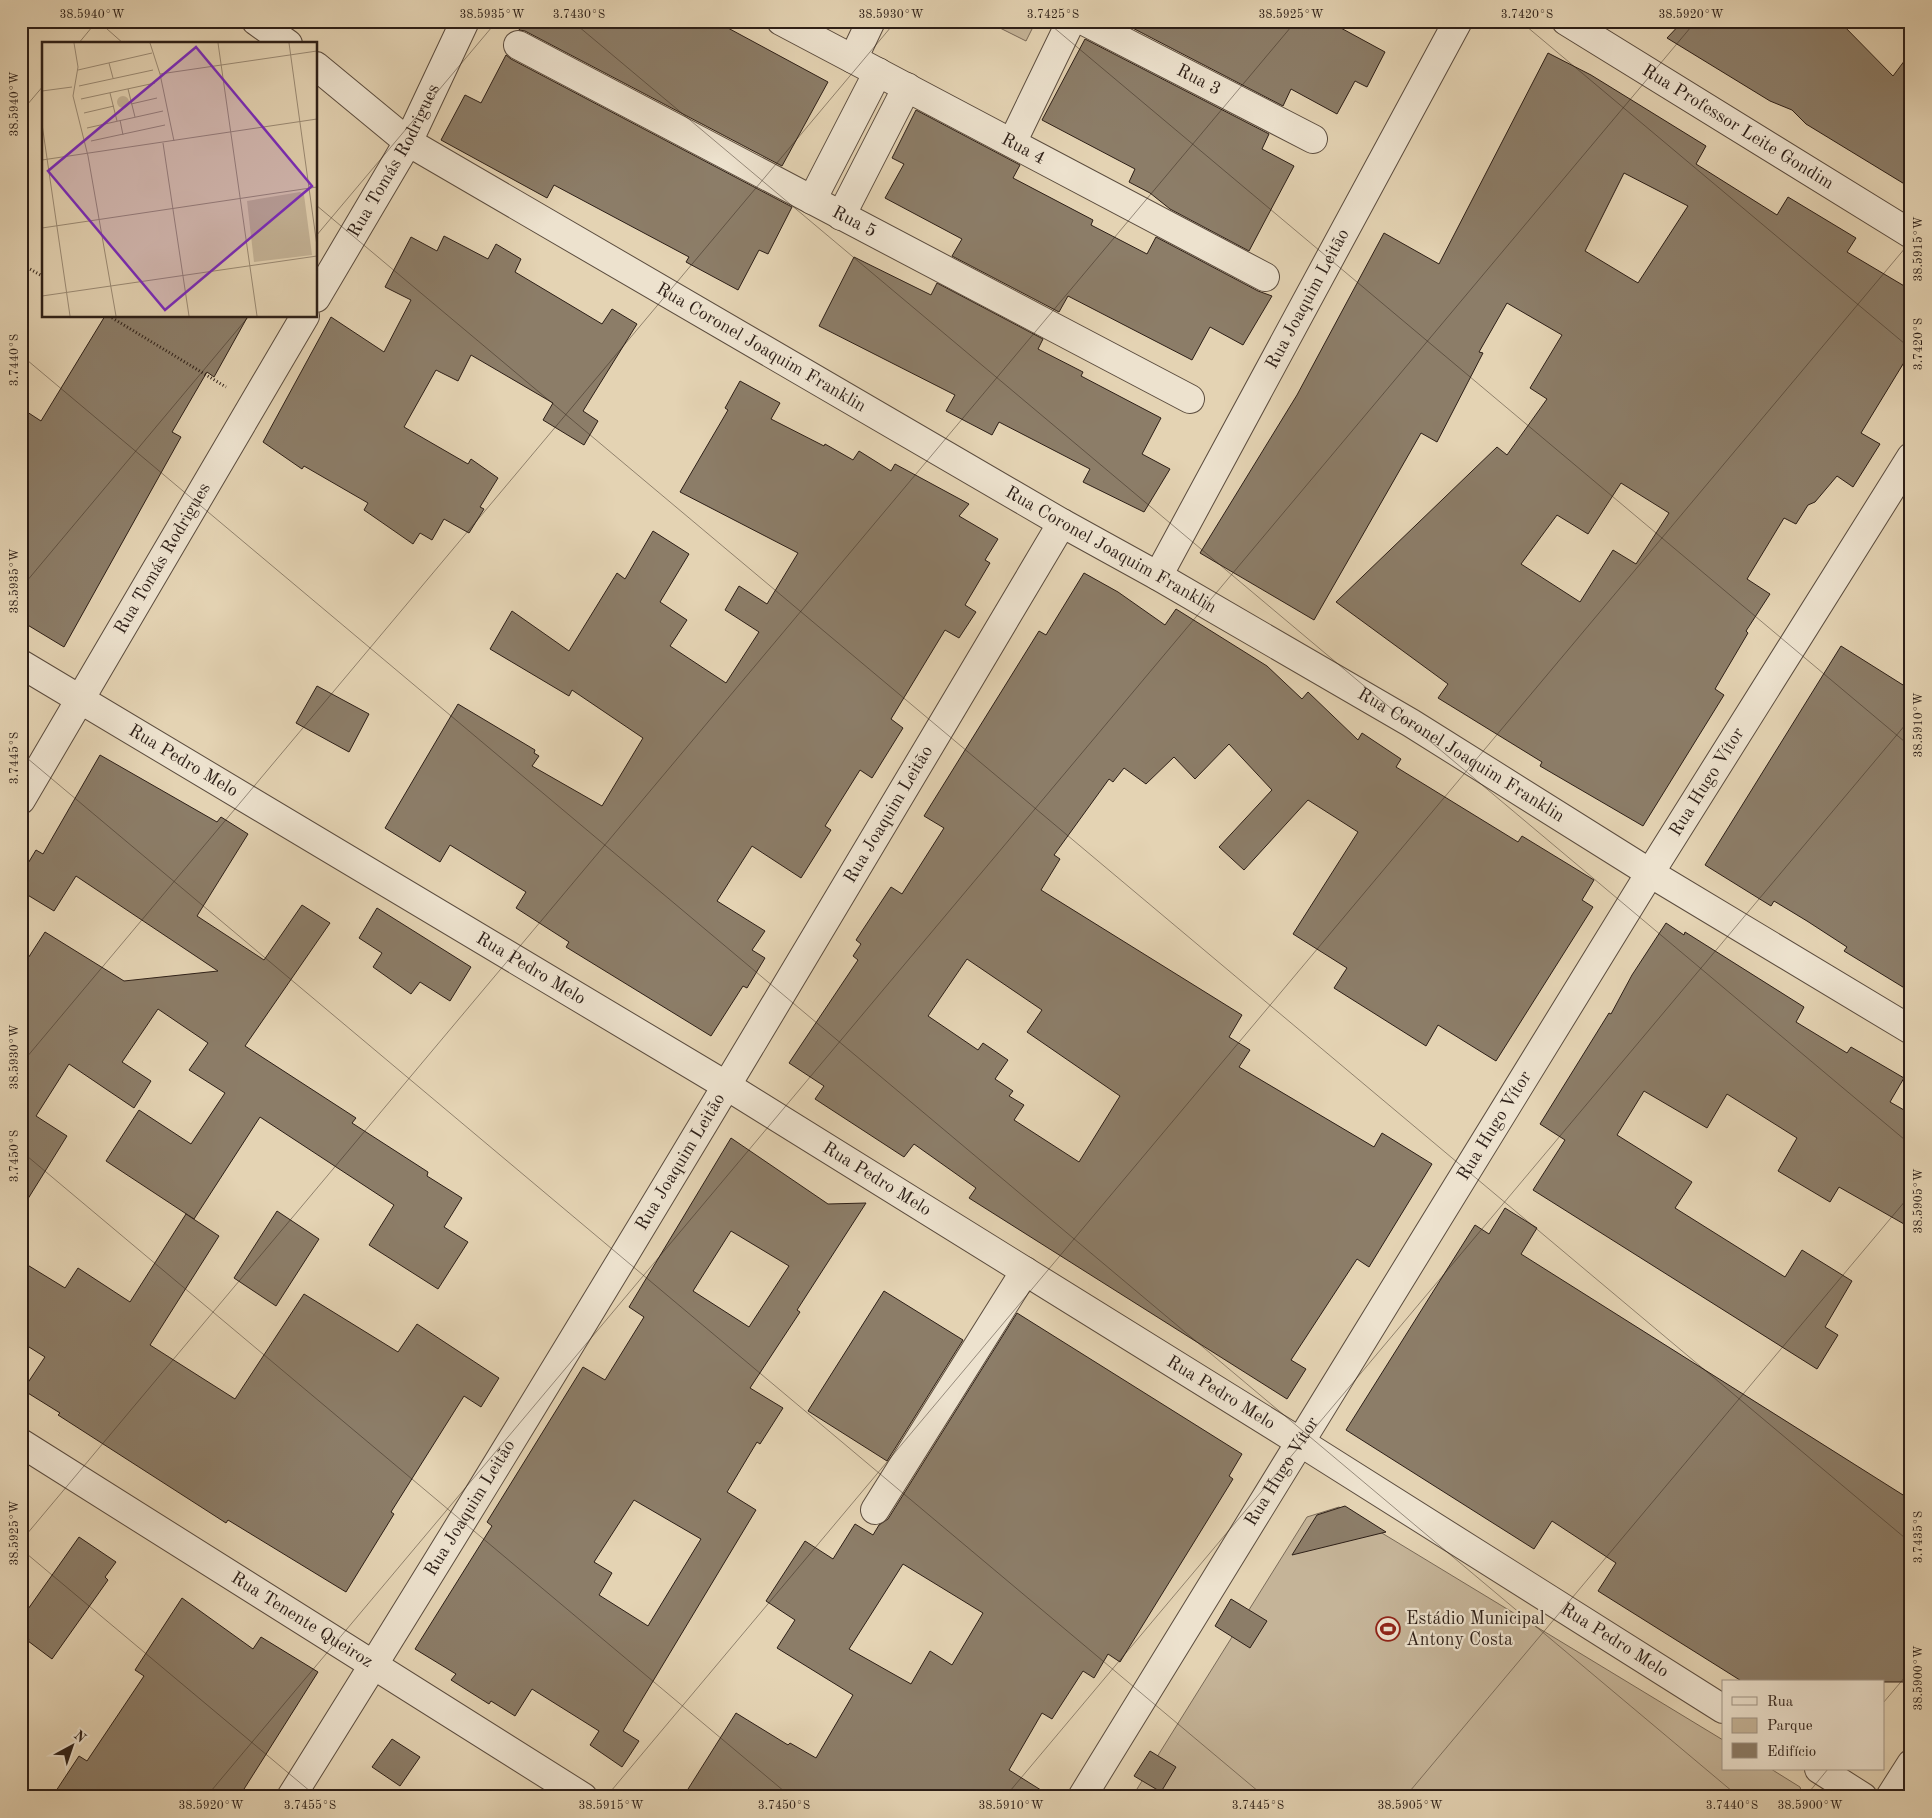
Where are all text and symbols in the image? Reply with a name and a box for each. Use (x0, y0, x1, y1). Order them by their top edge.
text: 38.5940°W (60, 8, 125, 21)
text: 38.5935°W (460, 8, 525, 21)
text: 38.5930°W (859, 8, 924, 21)
text: 3.7425°S (1027, 8, 1079, 21)
text: 38.5925°W (1259, 8, 1324, 21)
text: 38.5920°W (1659, 8, 1724, 21)
text: 3.7430°S (553, 9, 605, 21)
text: 3.7420°S (1501, 9, 1553, 21)
inset map (42, 42, 318, 318)
street label: Rua 3 (1174, 61, 1224, 99)
street label: Rua Professor Leite Gondim (1639, 61, 1837, 193)
text: 38.5940°W (8, 71, 21, 136)
street label: Rua Tomás Rodrigues (345, 81, 443, 241)
street label: Rua 4 (998, 130, 1048, 168)
street label: Rua 5 (829, 203, 879, 241)
text: 38.5915°W (1912, 216, 1925, 281)
street label: Rua Joaquim Leitão (1263, 226, 1353, 372)
street label: Rua Coronel Joaquim Franklin (653, 280, 869, 416)
text: 3.7420°S (1913, 318, 1925, 370)
text: 3.7440°S (9, 334, 21, 386)
street label: Rua Tomás Rodrigues (111, 480, 214, 637)
street label: Rua Coronel Joaquim Franklin (1002, 483, 1220, 617)
text: 38.5935°W (8, 548, 21, 613)
street label: Rua Coronel Joaquim Franklin (1355, 685, 1568, 826)
text: 38.5910°W (1912, 692, 1925, 757)
street label: Rua Pedro Melo (125, 721, 241, 801)
street label: Rua Hugo Vítor (1666, 724, 1748, 840)
text: 3.7445°S (8, 732, 21, 784)
street label: Rua Joaquim Leitão (841, 743, 936, 886)
street label: Rua Pedro Melo (473, 929, 589, 1008)
text: 38.5930°W (8, 1024, 21, 1089)
street label: Rua Hugo Vítor (1454, 1067, 1535, 1183)
street label: Rua Joaquim Leitão (632, 1090, 729, 1234)
text: 3.7450°S (8, 1130, 21, 1182)
street label: Rua Pedro Melo (819, 1139, 934, 1220)
text: 38.5905°W (1912, 1168, 1925, 1233)
street label: Rua Pedro Melo (1163, 1352, 1278, 1433)
street label: Rua Hugo Vítor (1242, 1413, 1323, 1529)
street label: Rua Joaquim Leitão (422, 1437, 519, 1579)
text: 38.5925°W (8, 1500, 21, 1565)
text: 3.7435°S (1912, 1511, 1925, 1563)
street label: Rua Tenente Queiroz (228, 1569, 376, 1671)
street label: Rua Pedro Melo (1557, 1600, 1672, 1681)
place label: Estádio Municipal Antony Costa (1406, 1610, 1545, 1649)
sports icon: Estádio Municipal Antony Costa (1375, 1616, 1401, 1642)
text: 38.5900°W (1912, 1645, 1925, 1710)
legend (1722, 1680, 1884, 1770)
text: Rua (1767, 1695, 1794, 1710)
text: Parque (1767, 1719, 1813, 1734)
north arrow (48, 1720, 98, 1770)
text: N (71, 1728, 89, 1746)
text: Edifício (1767, 1745, 1816, 1760)
text: 38.5920°W (179, 1799, 244, 1812)
text: 3.7455°S (284, 1799, 336, 1812)
text: 38.5915°W (579, 1799, 644, 1812)
text: 3.7450°S (758, 1799, 810, 1812)
text: 38.5910°W (979, 1799, 1044, 1812)
text: 3.7445°S (1232, 1799, 1284, 1812)
text: 38.5905°W (1378, 1799, 1443, 1812)
text: 38.5900°W (1778, 1799, 1843, 1812)
text: 3.7440°S (1706, 1800, 1758, 1812)

